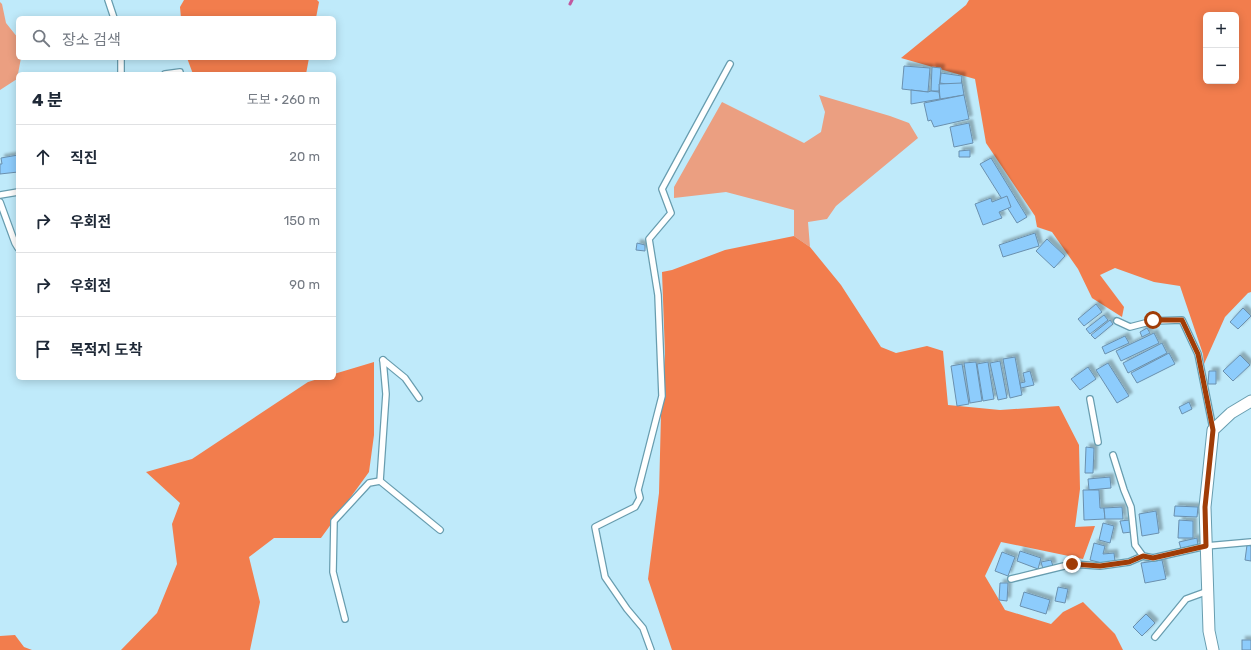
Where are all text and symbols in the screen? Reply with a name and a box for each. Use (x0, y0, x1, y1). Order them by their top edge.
map controls (1203, 12, 1239, 84)
button: + (1203, 12, 1239, 48)
search box (16, 16, 336, 60)
icon: search (30, 27, 52, 49)
text: 장소 검색 (62, 31, 121, 49)
button: − (1203, 48, 1239, 84)
text: 4 분 (32, 90, 63, 110)
text: 도보 · 260 m (247, 92, 320, 107)
icon: ahead (32, 146, 54, 168)
text: 직진 (70, 149, 98, 167)
text: 20 m (289, 149, 320, 164)
icon: right (32, 210, 54, 232)
text: 우회전 (70, 213, 111, 231)
text: 150 m (284, 213, 320, 228)
icon: right (32, 274, 54, 296)
text: 우회전 (70, 277, 111, 295)
text: 90 m (289, 277, 320, 292)
route start (1144, 311, 1162, 329)
icon: arrive (32, 338, 54, 360)
text: 목적지 도착 (70, 341, 142, 359)
route end (1063, 555, 1081, 573)

